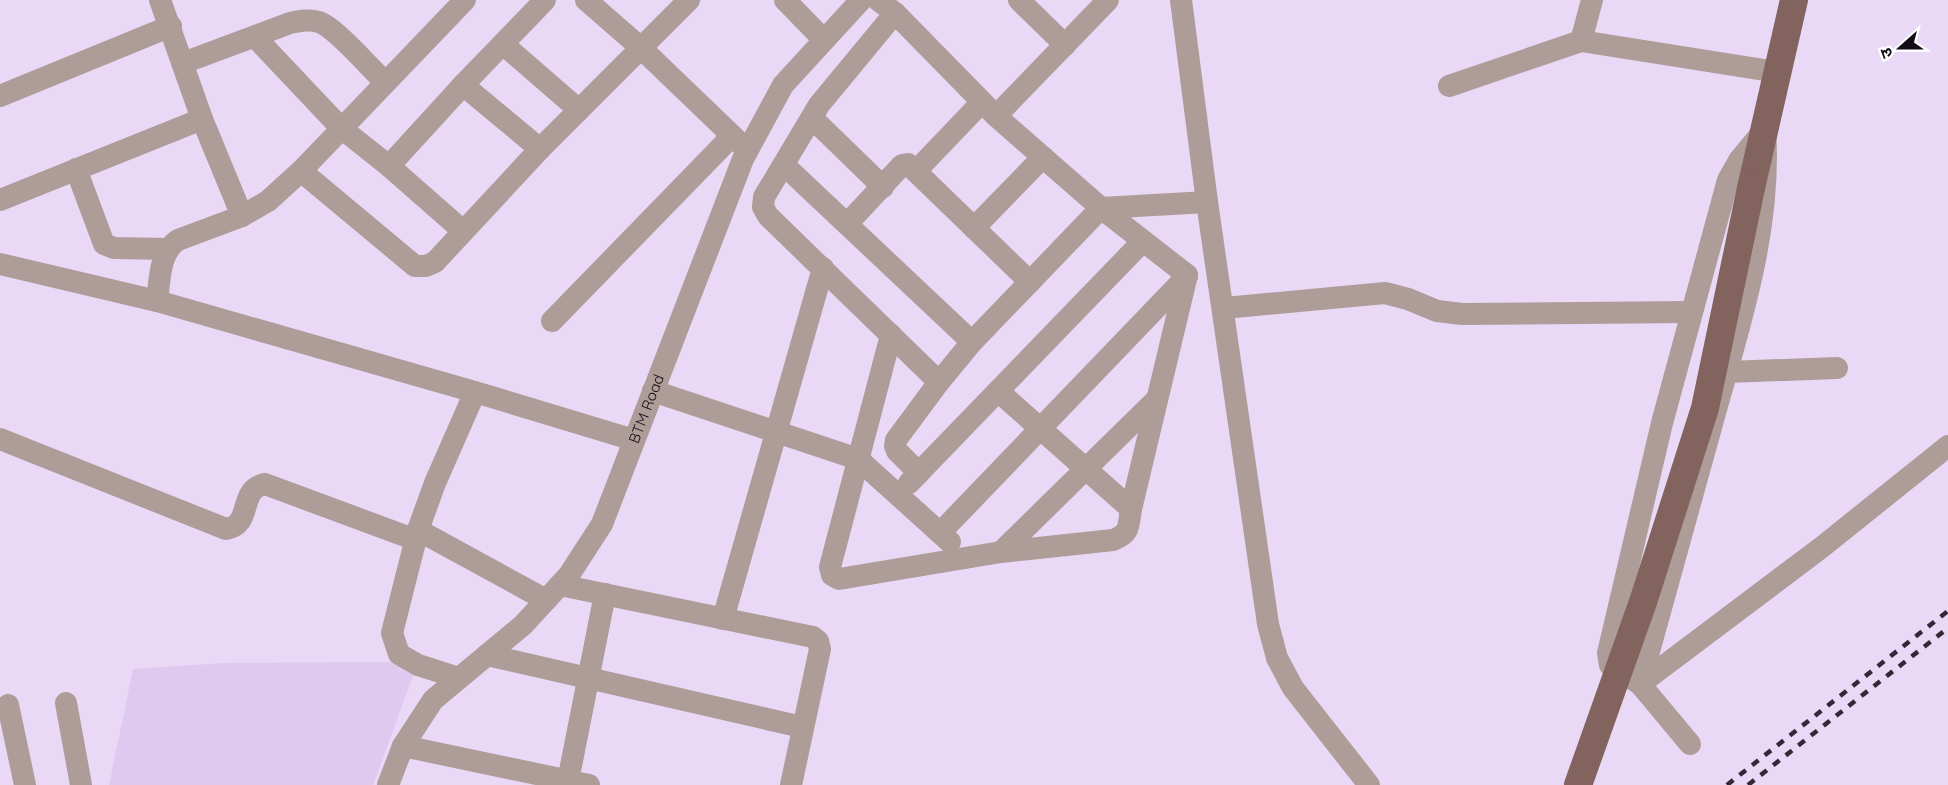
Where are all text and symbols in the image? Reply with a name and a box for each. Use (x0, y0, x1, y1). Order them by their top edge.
north arrow (1870, 18, 1930, 78)
text: उ (1875, 45, 1897, 61)
street label: BTM Road (624, 371, 668, 446)

